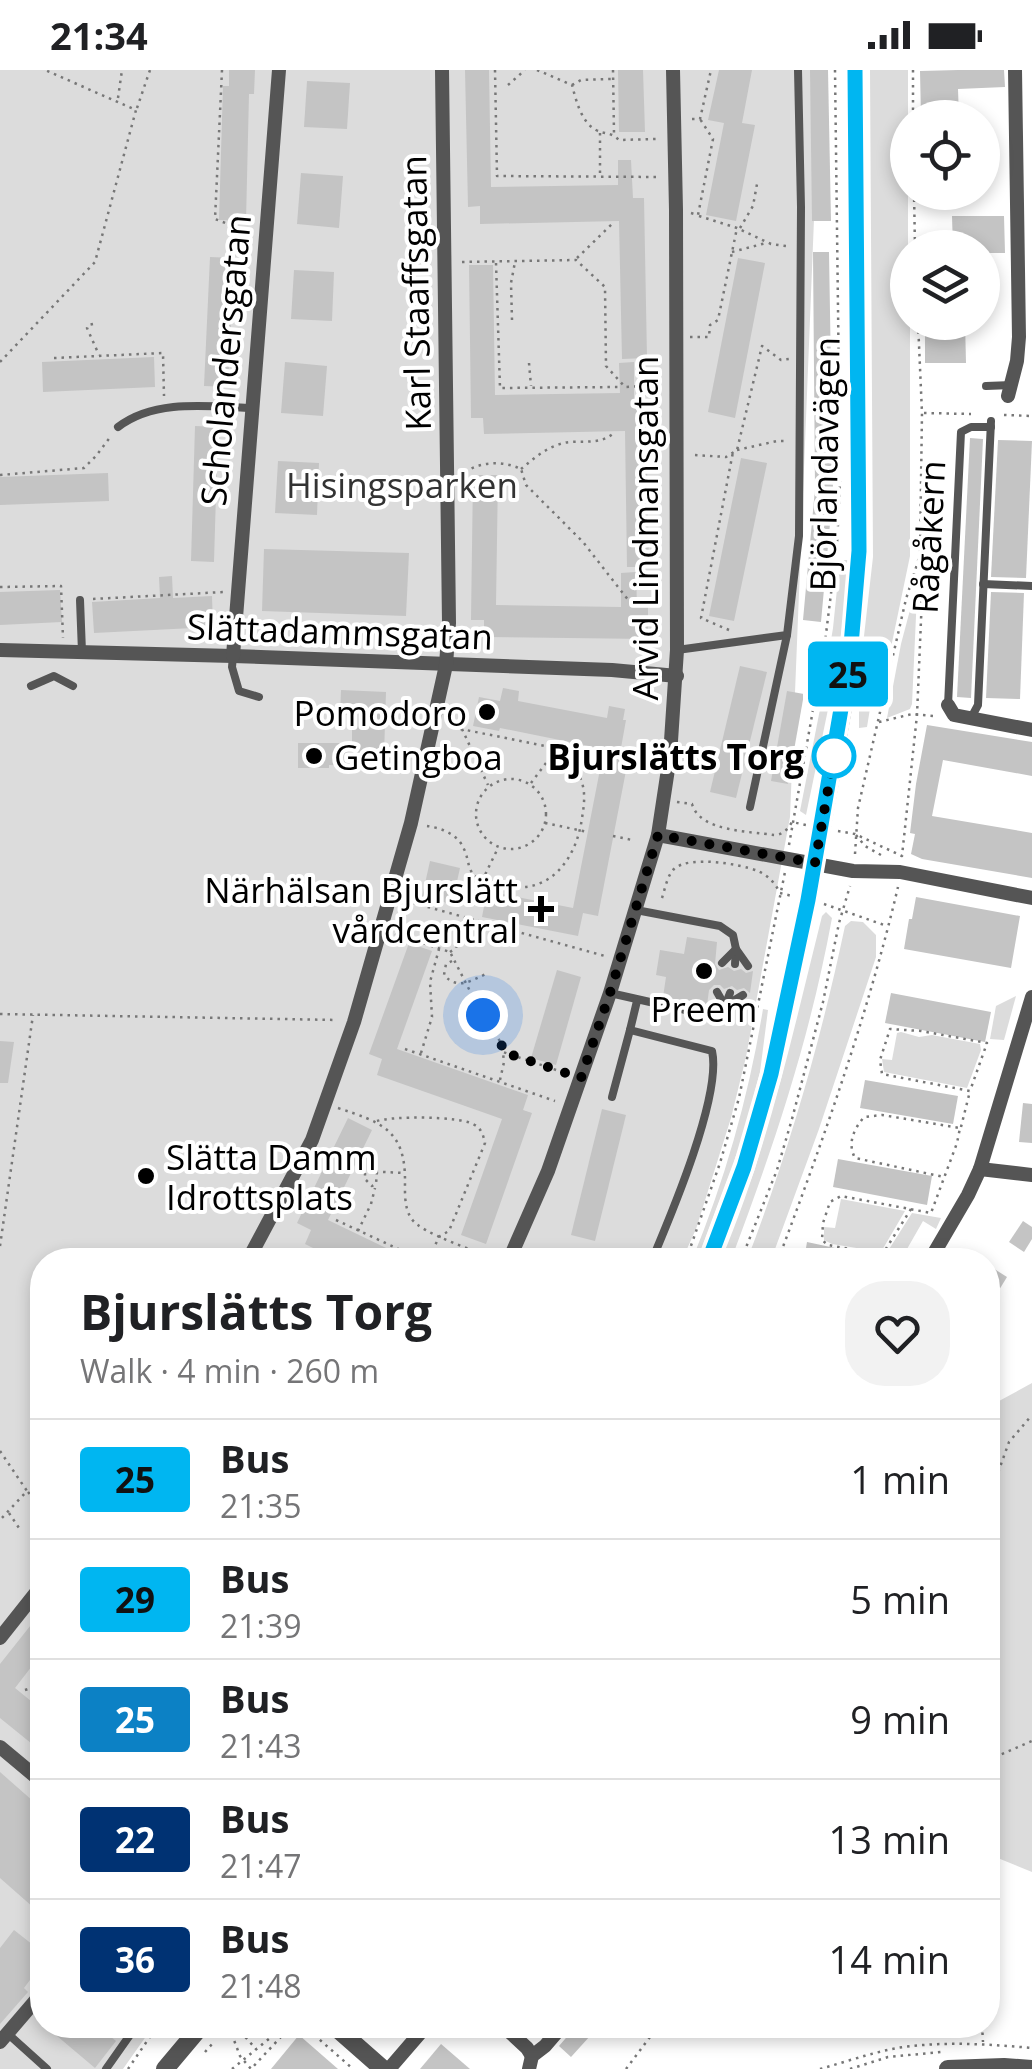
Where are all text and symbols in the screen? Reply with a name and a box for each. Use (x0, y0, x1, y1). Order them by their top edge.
text: 21:34 (50, 9, 148, 61)
map controls (890, 100, 1000, 340)
button: locate (890, 100, 1000, 210)
street label: Karl Staaffsgatan (389, 155, 441, 431)
street label: Scholandersgatan (189, 212, 261, 508)
button: layers (890, 230, 1000, 340)
street label: Björlandavägen (798, 336, 850, 592)
street label: Arvid Lindmansgatan (621, 355, 668, 701)
street label: Rågåkern (901, 459, 955, 615)
park label: Hisingsparken (286, 461, 518, 508)
street label: Slättadammsgatan (186, 602, 494, 660)
line badge: 25 (803, 642, 893, 706)
text: 25 (828, 651, 868, 698)
place label: Pomodoro (294, 689, 467, 736)
marker: Pomodoro (476, 701, 498, 723)
place label: Getingboa (334, 733, 503, 780)
place label: Bjurslätts Torg (547, 733, 804, 780)
marker: Bjurslätts Torg (813, 735, 855, 777)
marker: Getingboa (303, 745, 325, 767)
place label: Närhälsan Bjurslätt vårdcentral (204, 866, 518, 953)
marker: Närhälsan Bjurslätt vårdcentral (528, 896, 554, 922)
marker: Preem (693, 960, 715, 982)
place label: Preem (650, 985, 758, 1032)
your location (458, 990, 508, 1040)
place label: Slätta Damm Idrottsplats (166, 1133, 377, 1220)
marker: Slätta Damm Idrottsplats (135, 1165, 157, 1187)
text: Bjurslätts Torg (80, 1279, 432, 1344)
button: heart (845, 1281, 950, 1386)
text: Walk · 4 min · 260 m (80, 1349, 379, 1392)
text: Bus (220, 1432, 289, 1484)
text: 1 min (850, 1453, 950, 1505)
text: 25 (115, 1456, 155, 1503)
text: 21:35 (220, 1484, 302, 1527)
text: Bus (220, 1552, 289, 1604)
text: 5 min (850, 1573, 950, 1625)
text: 29 (115, 1576, 155, 1623)
text: 21:39 (220, 1604, 302, 1647)
text: Bus (220, 1672, 289, 1724)
text: 9 min (850, 1693, 950, 1745)
text: 25 (115, 1696, 155, 1743)
text: 21:43 (220, 1724, 302, 1767)
text: Bus (220, 1792, 289, 1844)
text: 13 min (829, 1813, 950, 1865)
text: 22 (115, 1816, 155, 1863)
text: 21:47 (220, 1844, 302, 1887)
text: Bus (220, 1912, 289, 1964)
text: 14 min (829, 1933, 950, 1985)
text: 36 (115, 1936, 155, 1983)
text: 21:48 (220, 1964, 302, 2007)

